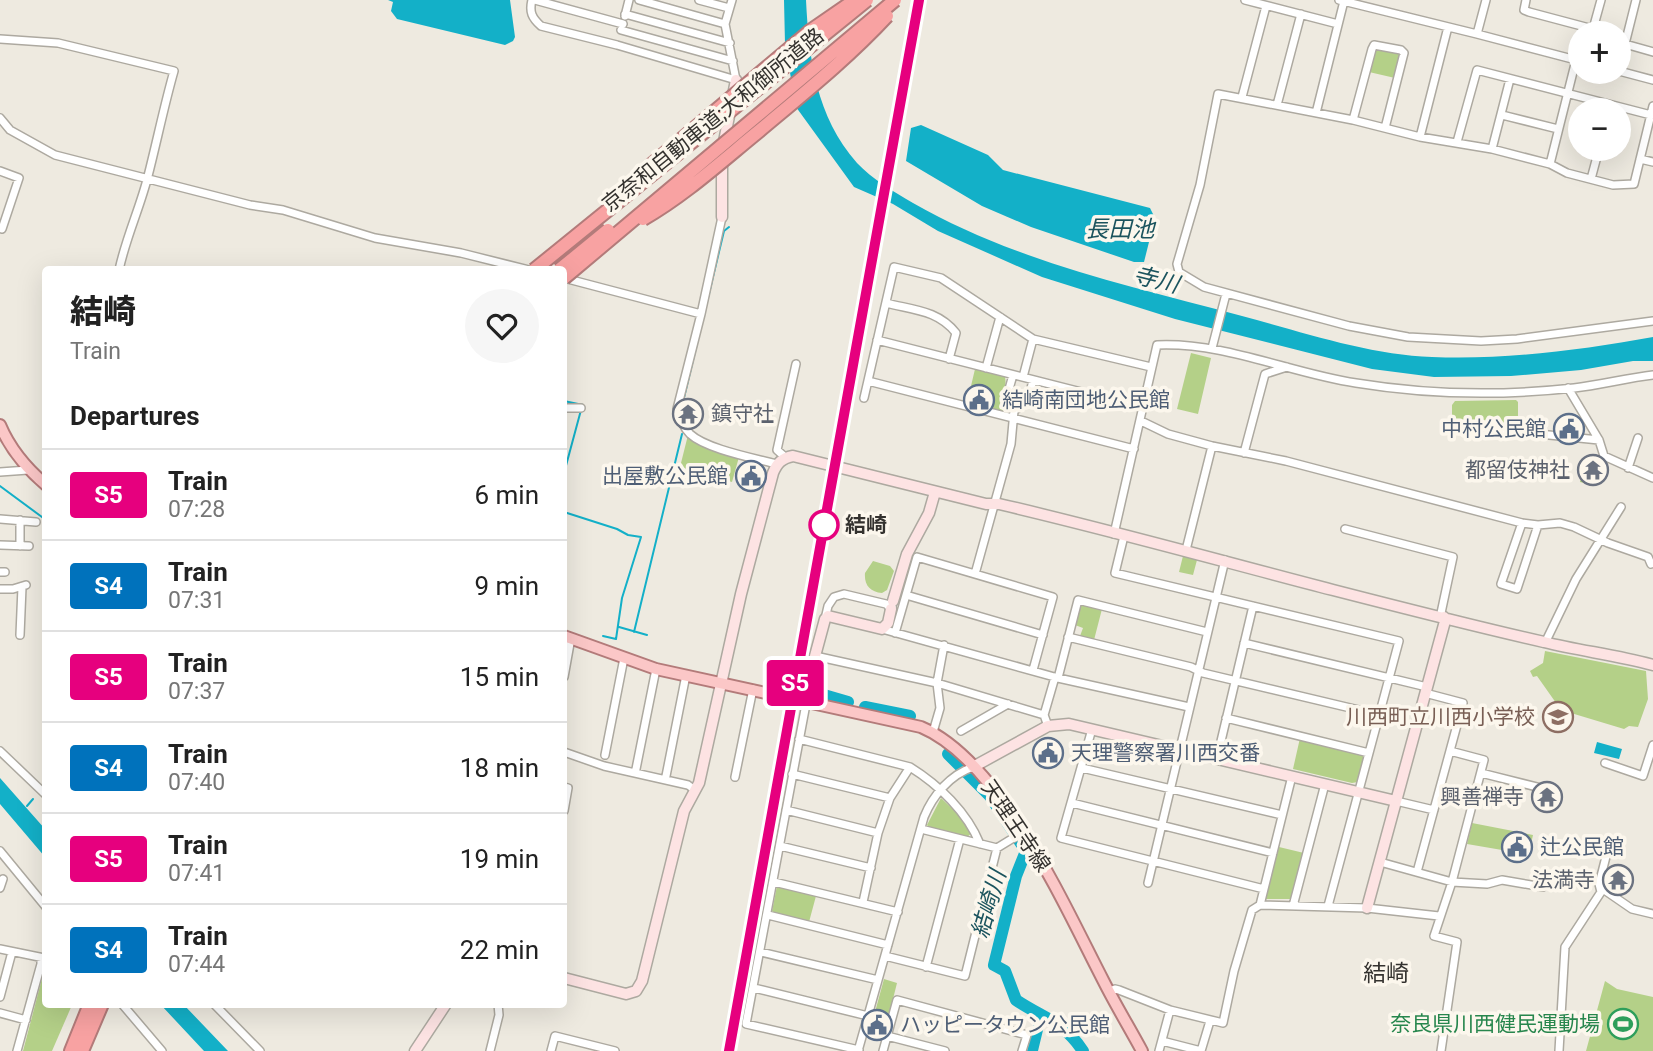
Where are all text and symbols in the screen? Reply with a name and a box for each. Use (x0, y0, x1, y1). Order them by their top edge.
map controls (1568, 21, 1631, 161)
button: + (1568, 21, 1631, 84)
street label: 京奈和自動車道;大和御所道路 (598, 23, 828, 217)
button: − (1568, 98, 1631, 161)
water label: 長田池 (1086, 216, 1157, 243)
water label: 寺川 (1130, 261, 1184, 299)
button: heart (465, 289, 539, 363)
text: 結崎 (70, 292, 136, 331)
text: Train (70, 338, 121, 365)
public building icon: 結崎南団地公民館 (962, 383, 996, 417)
place label: 結崎南団地公民館 (1002, 388, 1170, 412)
temple icon: 鎮守社 (671, 397, 705, 431)
text: Departures (70, 401, 200, 431)
place label: 鎮守社 (711, 402, 774, 426)
public building icon: 中村公民館 (1552, 412, 1586, 446)
place label: 中村公民館 (1441, 417, 1546, 441)
temple icon: 都留伎神社 (1576, 453, 1610, 487)
place label: 都留伎神社 (1465, 458, 1570, 482)
public building icon: 出屋敷公民館 (734, 459, 768, 493)
place label: 出屋敷公民館 (602, 464, 728, 488)
text: Train (168, 466, 228, 496)
text: 6 min (474, 480, 539, 510)
text: S5 (94, 481, 123, 509)
text: 07:28 (168, 496, 225, 523)
marker: 結崎 (809, 510, 839, 540)
place label: 結崎 (845, 513, 887, 537)
text: Train (168, 557, 228, 587)
text: 9 min (474, 571, 539, 601)
text: S4 (94, 572, 123, 600)
text: 07:31 (168, 587, 225, 614)
text: Train (168, 648, 228, 678)
line badge: S5 (764, 660, 826, 706)
text: 15 min (460, 662, 539, 692)
text: S5 (94, 663, 123, 691)
text: S5 (781, 669, 809, 697)
text: 07:37 (168, 678, 225, 705)
school or university icon: 川西町立川西小学校 (1541, 700, 1575, 734)
place label: 川西町立川西小学校 (1346, 705, 1535, 729)
public building icon: 天理警察署川西交番 (1031, 736, 1065, 770)
text: Train (168, 739, 228, 769)
place label: 天理警察署川西交番 (1071, 741, 1260, 765)
text: 18 min (460, 753, 539, 783)
text: S4 (94, 754, 123, 782)
text: 07:40 (168, 769, 225, 796)
street label: 天理王寺線 (977, 776, 1055, 876)
temple icon: 興善禅寺 (1530, 780, 1564, 814)
place label: 興善禅寺 (1440, 785, 1524, 809)
text: Train (168, 830, 228, 860)
public building icon: 辻公民館 (1500, 830, 1534, 864)
place label: 辻公民館 (1540, 835, 1624, 859)
text: 19 min (460, 844, 539, 874)
text: S5 (94, 845, 123, 873)
text: 07:41 (168, 860, 225, 887)
temple icon: 法満寺 (1601, 863, 1635, 897)
water label: 結崎川 (967, 864, 1012, 941)
place label: 法満寺 (1532, 868, 1595, 892)
text: Train (168, 921, 228, 951)
text: 22 min (460, 935, 539, 965)
text: S4 (94, 936, 123, 964)
text: 07:44 (168, 951, 225, 978)
district label: 結崎 (1363, 960, 1409, 987)
sports icon: 奈良県川西健民運動場 (1606, 1007, 1640, 1041)
public building icon: ハッピータウン公民館 (860, 1008, 894, 1042)
place label: 奈良県川西健民運動場 (1390, 1012, 1600, 1036)
place label: ハッピータウン公民館 (900, 1013, 1110, 1037)

